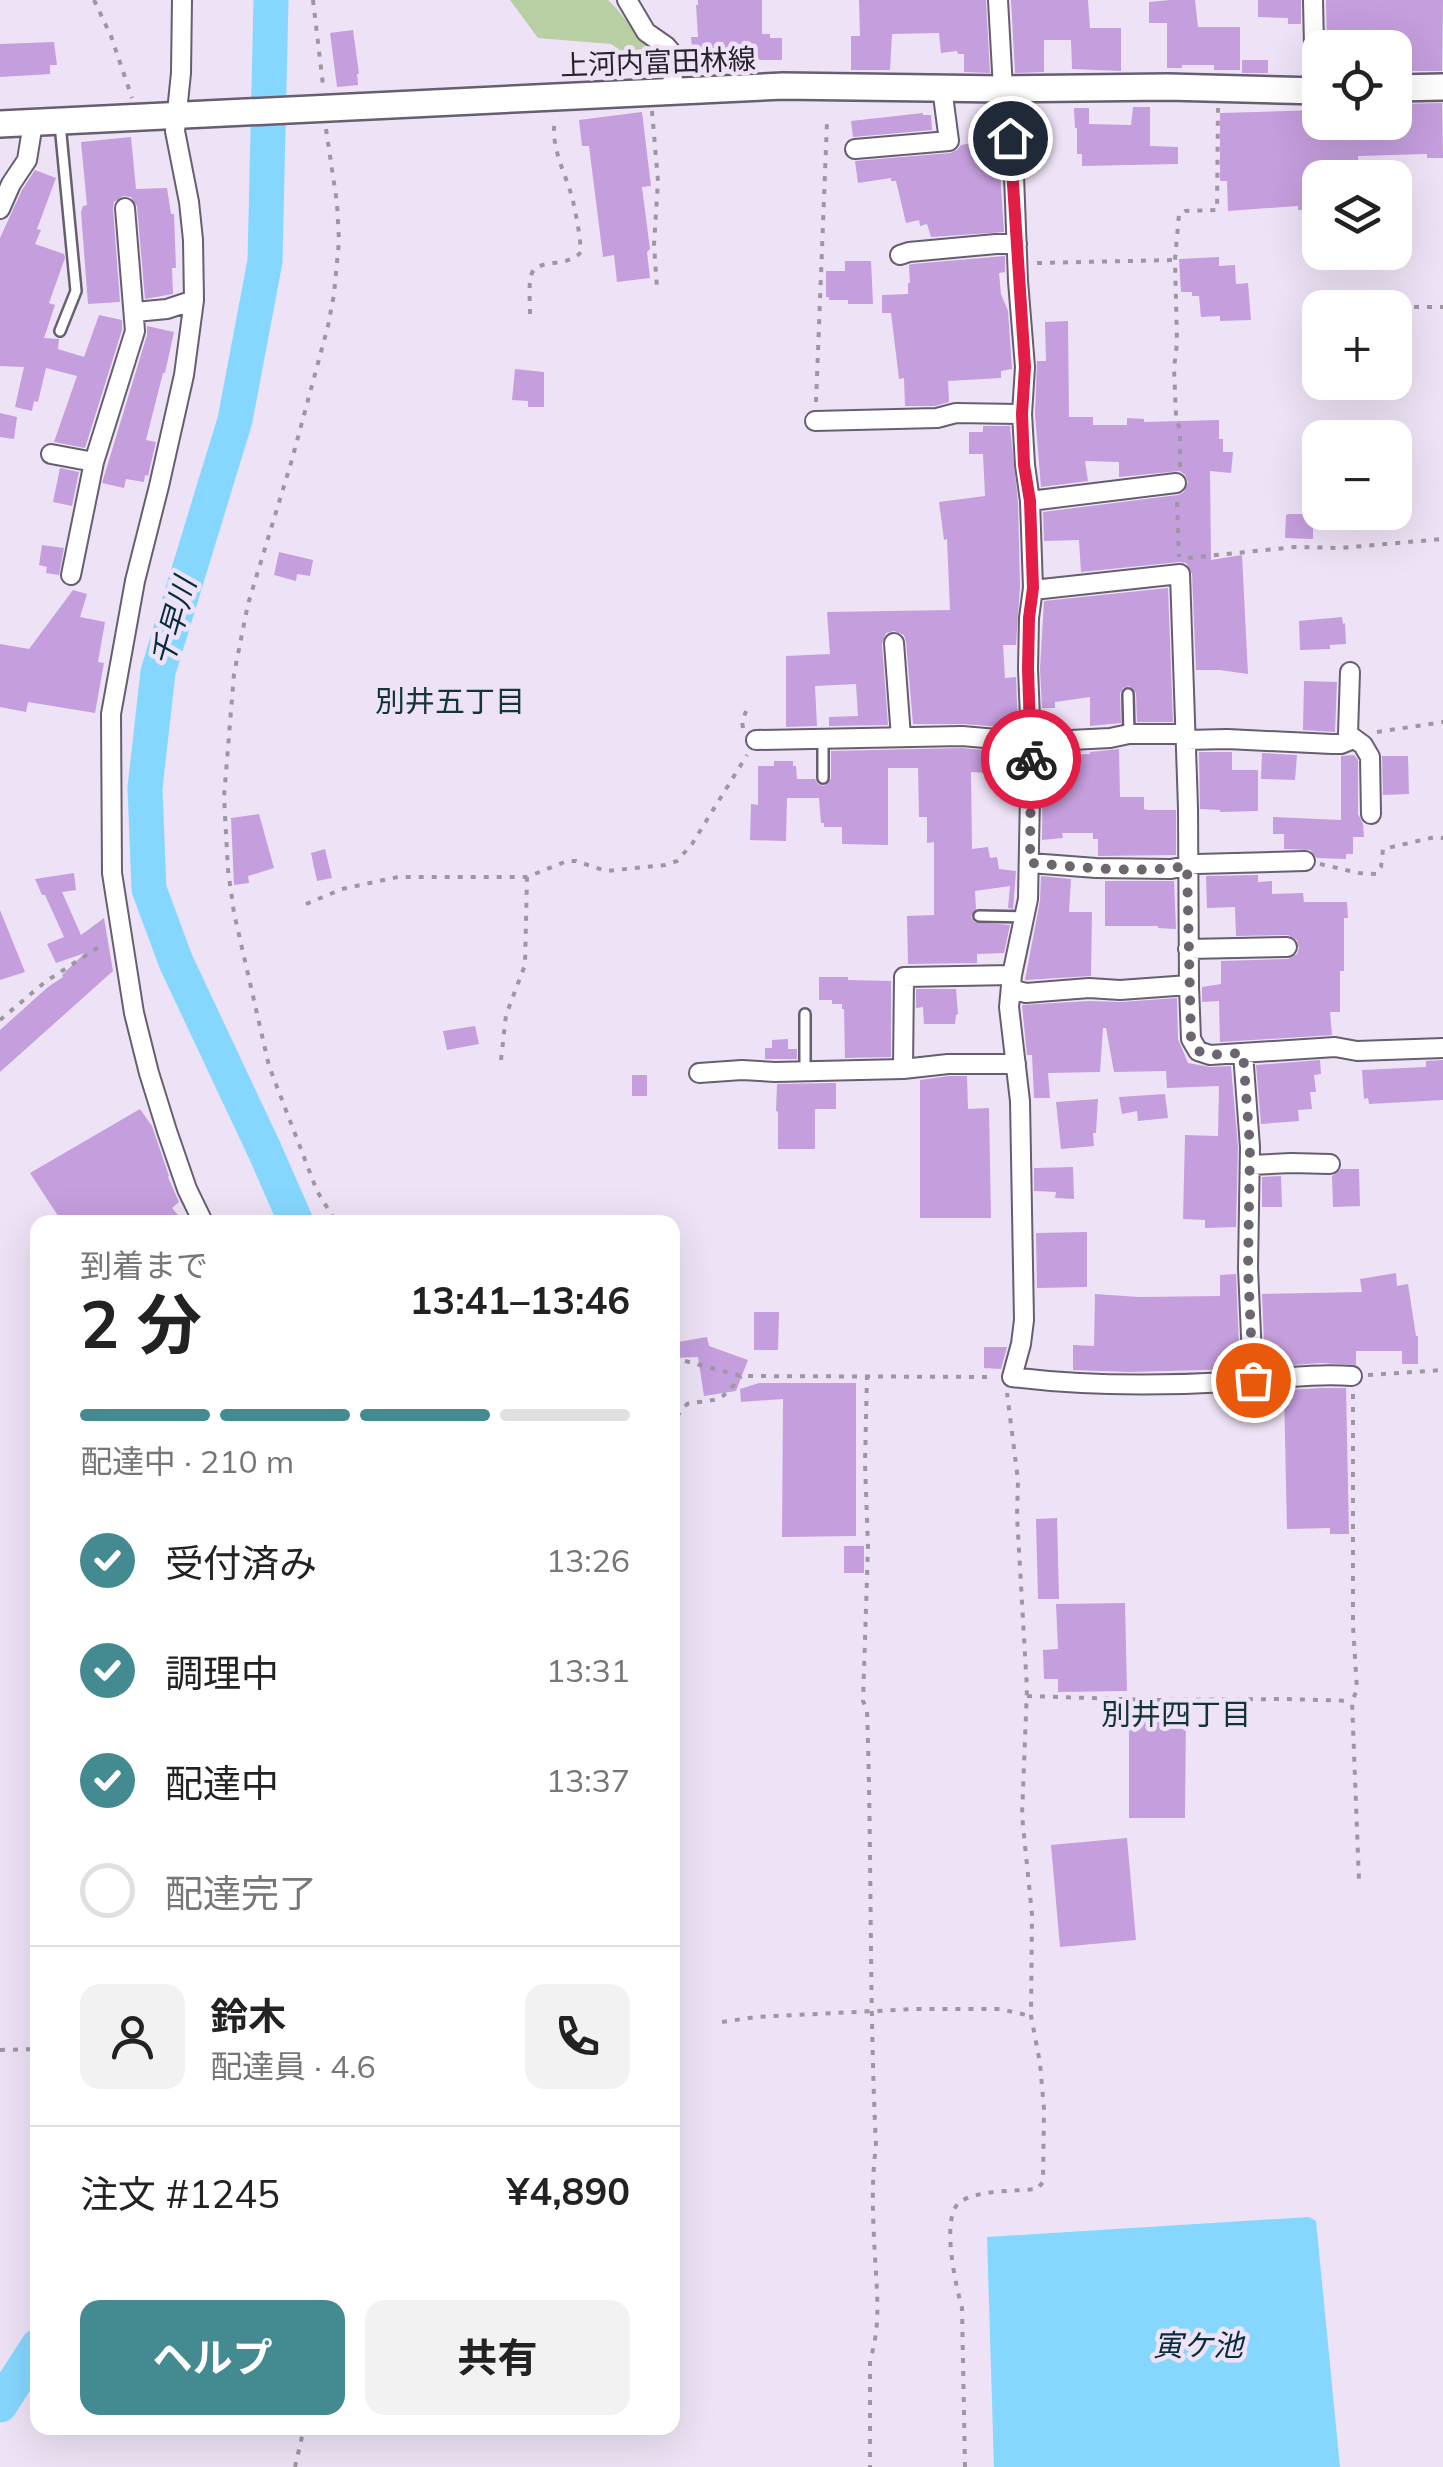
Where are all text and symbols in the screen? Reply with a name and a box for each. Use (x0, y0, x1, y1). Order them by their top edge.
map controls (1302, 30, 1412, 530)
button: locate (1302, 30, 1412, 140)
street label: 上河内富田林線 (559, 41, 757, 82)
pin (968, 96, 1053, 181)
icon: home (983, 111, 1038, 166)
button: layers (1302, 160, 1412, 270)
button: + (1302, 290, 1412, 400)
button: − (1302, 420, 1412, 530)
water label: 千早川 (142, 570, 205, 670)
district label: 別井五丁目 (375, 682, 525, 720)
courier (981, 709, 1081, 809)
icon: bike (1004, 732, 1059, 787)
text: 到着まで (80, 1245, 208, 1285)
text: 13:41–13:46 (410, 1276, 630, 1324)
text: 2 分 (80, 1283, 202, 1364)
pin (1211, 1338, 1296, 1423)
icon: bag (1226, 1353, 1281, 1408)
text: 配達中 · 210 m (80, 1441, 294, 1481)
icon: check (80, 1533, 135, 1588)
text: 受付済み (165, 1539, 317, 1587)
text: 13:26 (546, 1540, 630, 1580)
icon: check (80, 1643, 135, 1698)
text: 調理中 (165, 1649, 279, 1697)
text: 13:31 (546, 1650, 630, 1690)
district label: 別井四丁目 (1101, 1695, 1251, 1733)
icon: check (80, 1753, 135, 1808)
text: 配達中 (165, 1759, 279, 1807)
text: 13:37 (546, 1760, 630, 1800)
text: 配達完了 (165, 1869, 317, 1917)
button: person (80, 1984, 185, 2089)
button: phone (525, 1984, 630, 2089)
text: 鈴木 (210, 1992, 286, 2040)
text: 配達員 · 4.6 (210, 2046, 376, 2086)
text: ¥4,890 (507, 2167, 630, 2215)
text: 注文 #1245 (80, 2170, 280, 2218)
button: ヘルプ (80, 2300, 345, 2415)
button: 共有 (365, 2300, 630, 2415)
water label: 寅ケ池 (1153, 2326, 1246, 2364)

